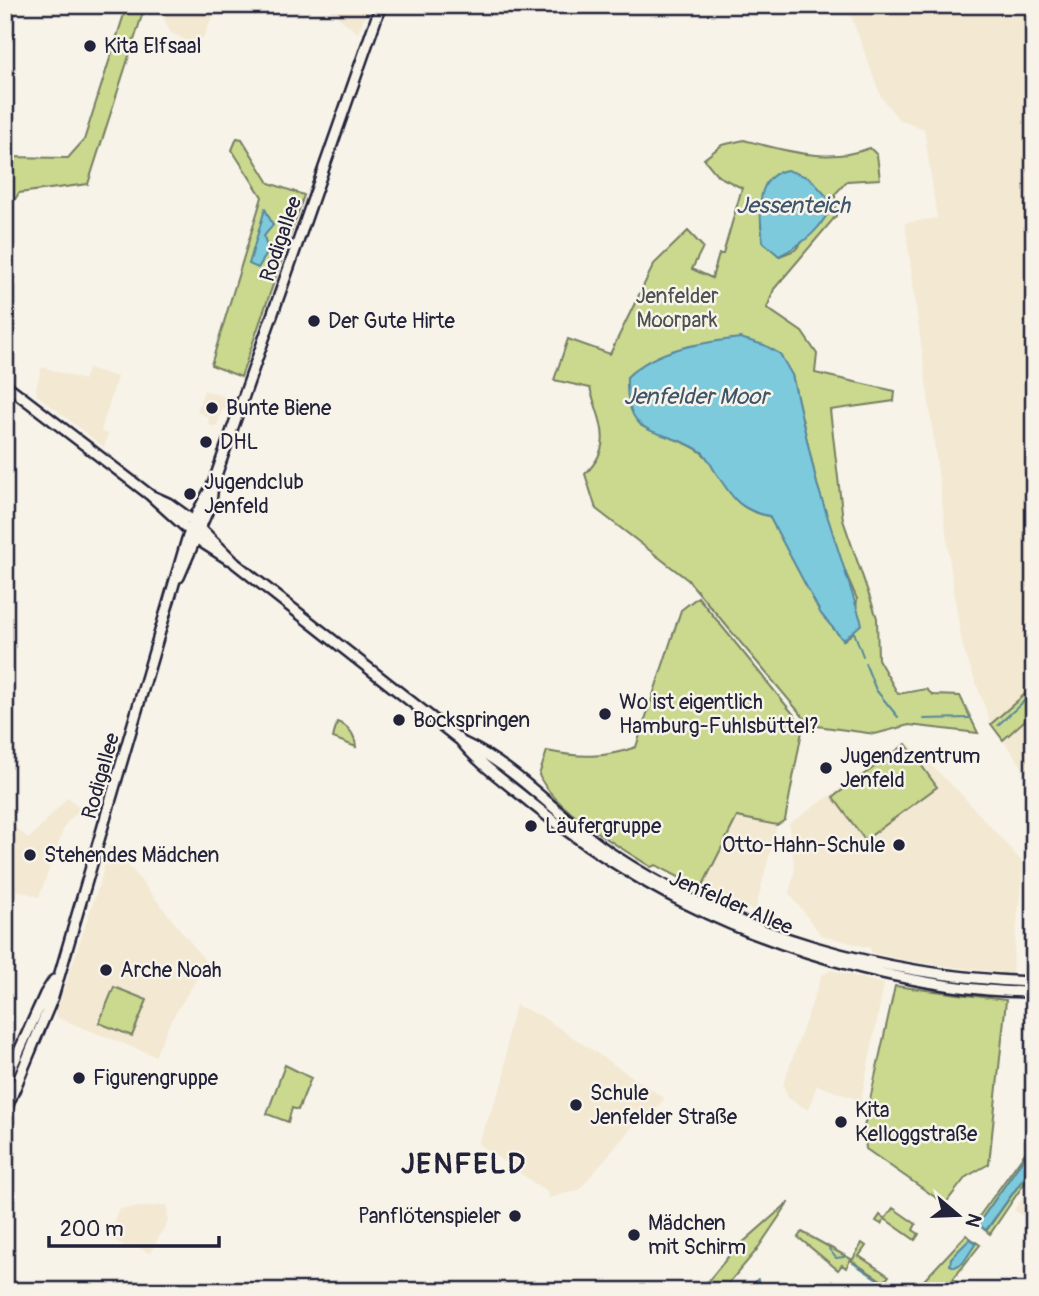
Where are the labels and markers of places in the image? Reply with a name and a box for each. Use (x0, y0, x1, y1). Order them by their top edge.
place label: Kita Elfsaal (104, 33, 202, 60)
marker: Kita Elfsaal (82, 38, 98, 54)
place label: Der Gute Hirte (328, 308, 455, 335)
marker: Der Gute Hirte (306, 313, 322, 329)
place label: Bunte Biene (226, 395, 332, 422)
marker: Bunte Biene (204, 400, 220, 416)
place label: DHL (220, 429, 258, 456)
marker: DHL (198, 434, 214, 450)
place label: Jugendclub Jenfeld (204, 469, 304, 520)
marker: Jugendclub Jenfeld (182, 486, 198, 502)
place label: Wo ist eigentlich Hamburg-Fuhlsbüttel? (619, 689, 819, 740)
marker: Wo ist eigentlich Hamburg-Fuhlsbüttel? (597, 706, 613, 722)
place label: Bockspringen (413, 707, 530, 734)
marker: Bockspringen (391, 712, 407, 728)
place label: Jugendzentrum Jenfeld (840, 743, 980, 794)
marker: Jugendzentrum Jenfeld (818, 760, 834, 776)
place label: Läufergruppe (545, 813, 662, 840)
marker: Läufergruppe (523, 818, 539, 834)
place label: Otto-Hahn-Schule (722, 832, 886, 859)
marker: Otto-Hahn-Schule (891, 837, 907, 853)
place label: Stehendes Mädchen (44, 842, 219, 869)
marker: Stehendes Mädchen (22, 847, 38, 863)
place label: Arche Noah (120, 957, 222, 984)
marker: Arche Noah (98, 962, 114, 978)
place label: Figurengruppe (93, 1065, 219, 1092)
marker: Figurengruppe (71, 1070, 87, 1086)
place label: Schule Jenfelder Straße (590, 1080, 738, 1131)
marker: Schule Jenfelder Straße (568, 1097, 584, 1113)
place label: Kita Kelloggstraße (855, 1097, 978, 1148)
marker: Kita Kelloggstraße (833, 1114, 849, 1130)
place label: Panflötenspieler (358, 1203, 501, 1230)
marker: Panflötenspieler (507, 1208, 523, 1224)
place label: Mädchen mit Schirm (648, 1210, 746, 1261)
marker: Mädchen mit Schirm (626, 1227, 642, 1243)

